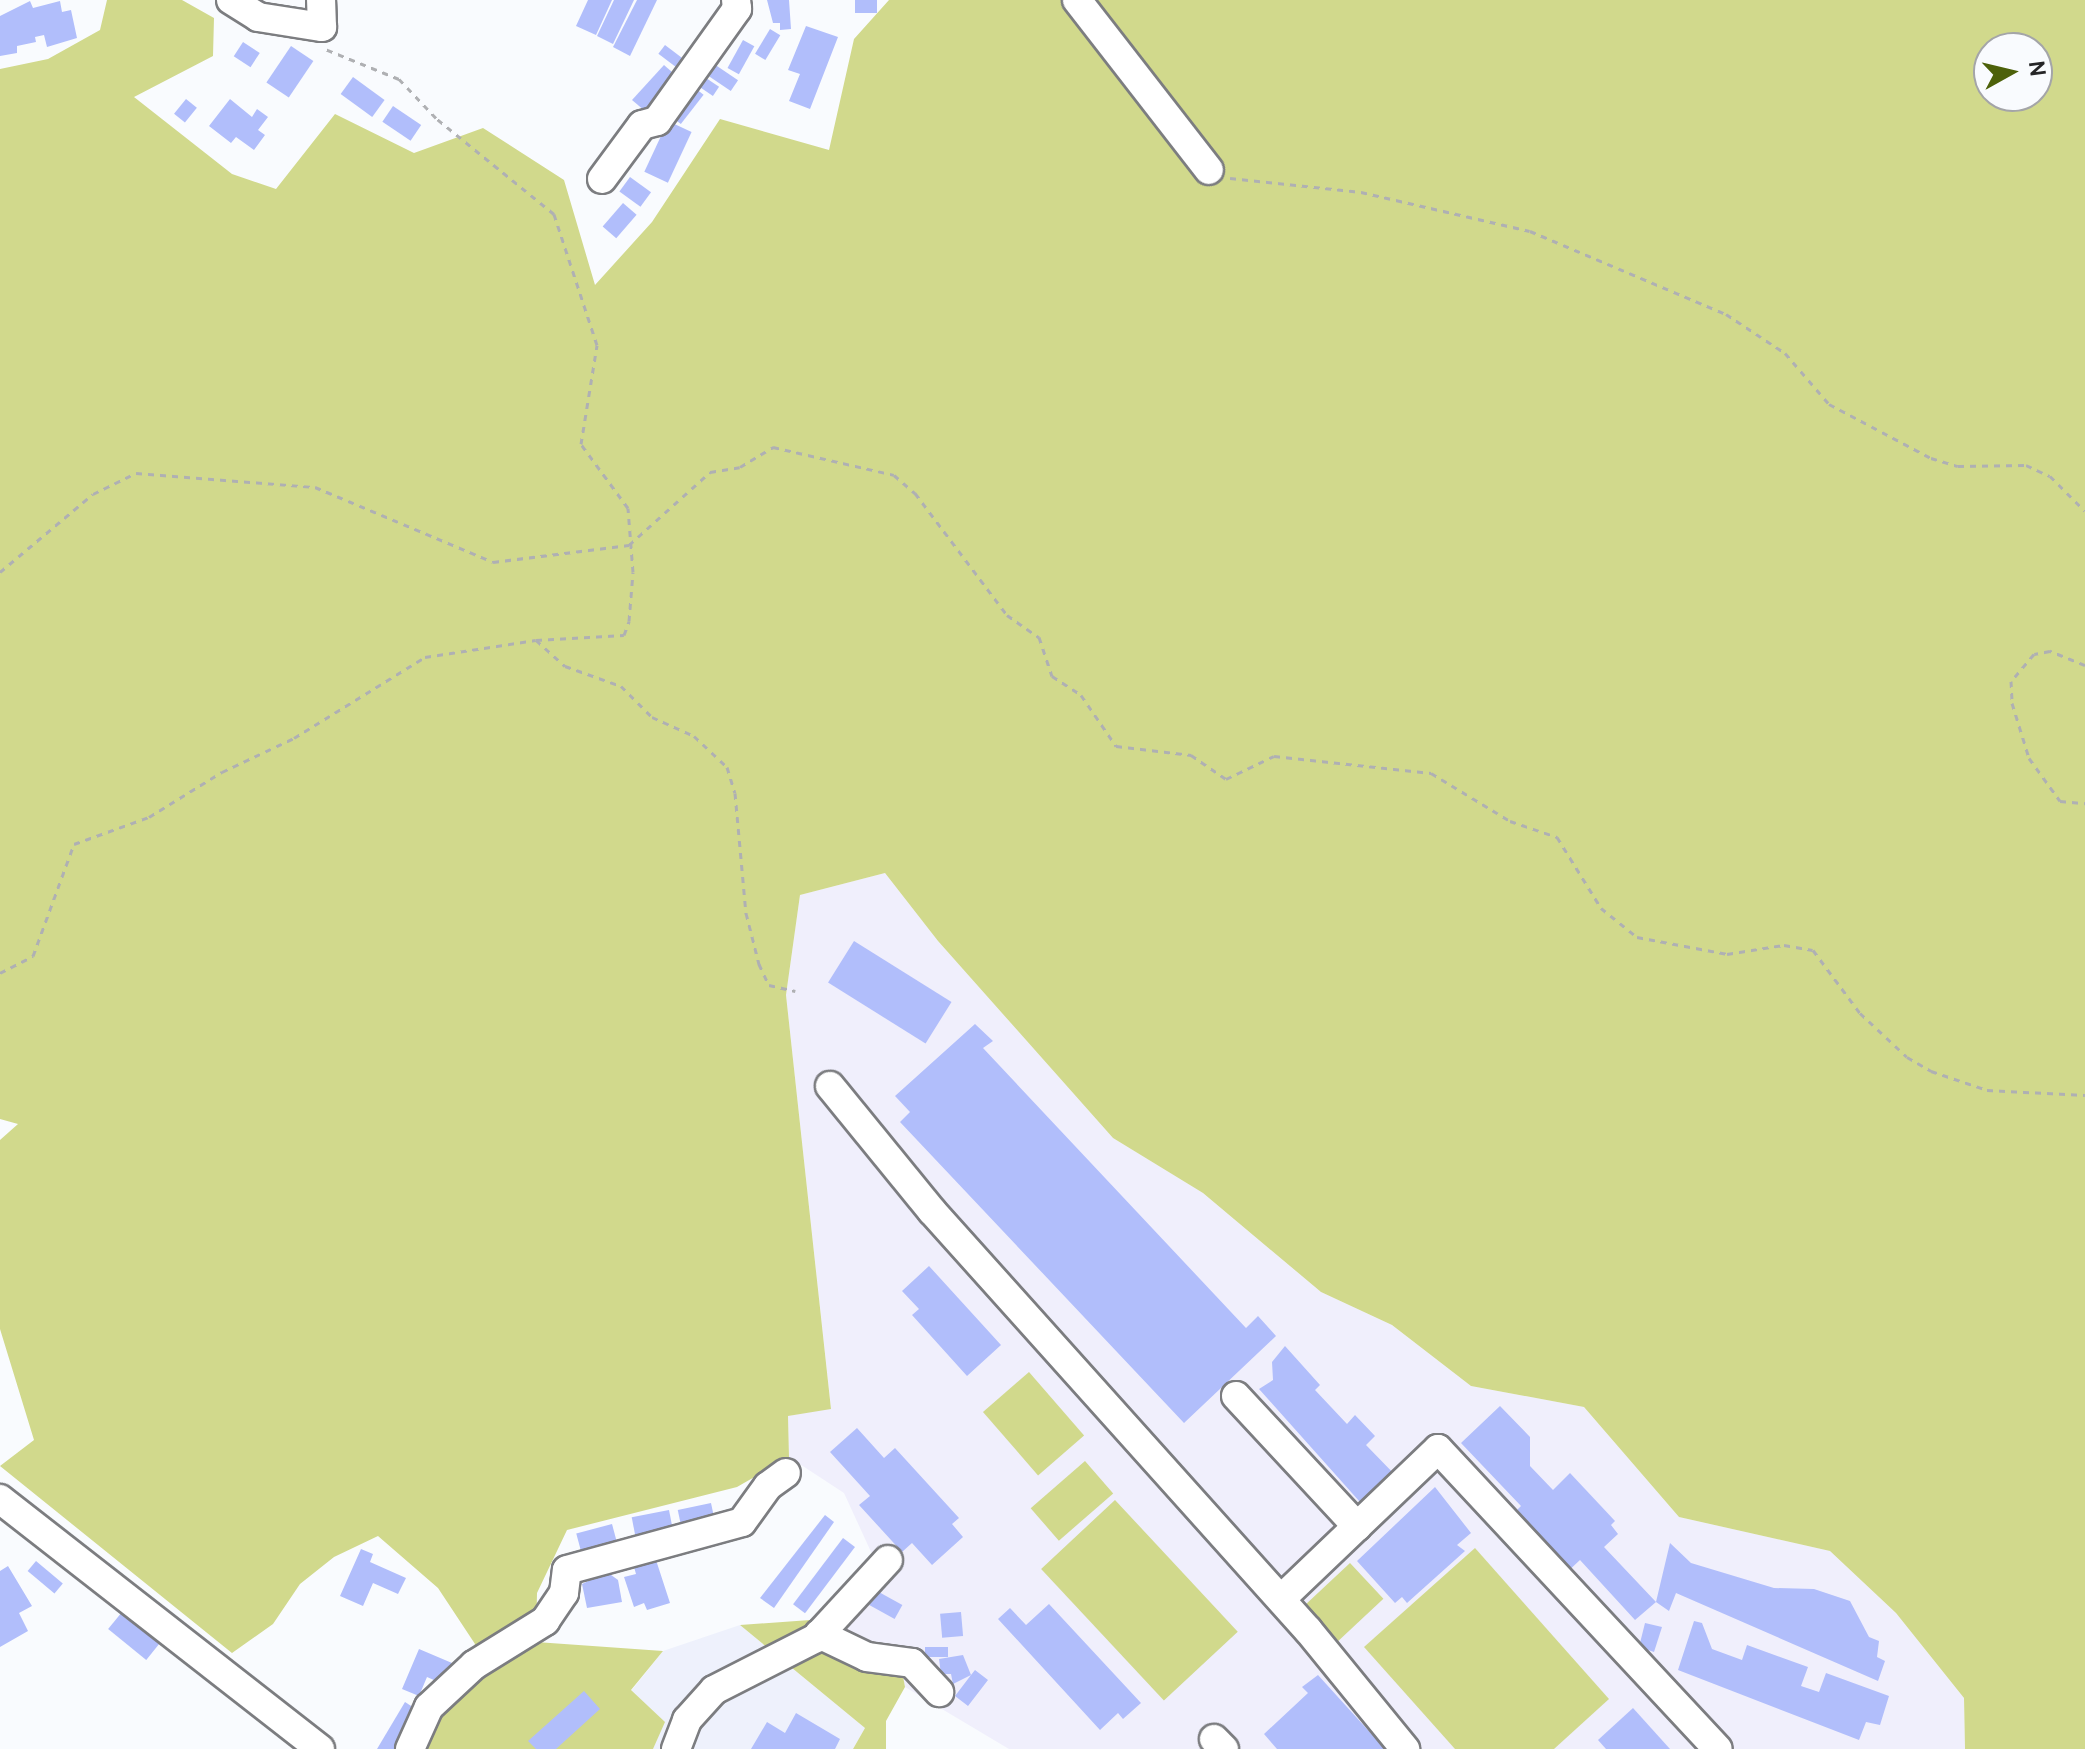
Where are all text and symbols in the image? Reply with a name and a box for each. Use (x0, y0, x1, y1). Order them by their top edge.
north arrow (1973, 32, 2053, 112)
text: N (2021, 59, 2050, 79)

